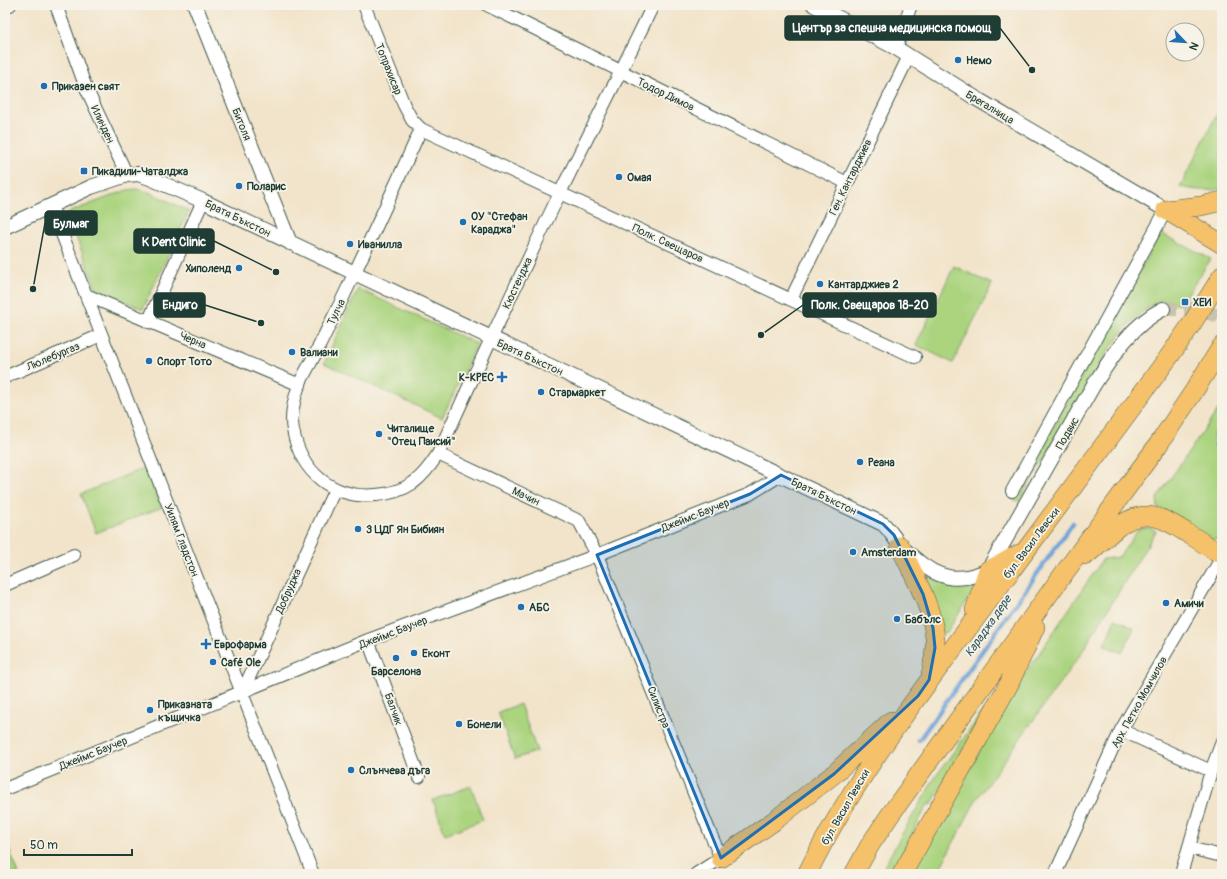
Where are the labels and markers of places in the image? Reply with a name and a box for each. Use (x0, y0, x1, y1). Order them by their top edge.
callout: Център за спешна медицинска помощ (785, 16, 1000, 40)
place label: Немо (966, 54, 992, 67)
marker: Немо (953, 55, 963, 65)
place label: Приказен свят (52, 80, 120, 93)
marker: Приказен свят (39, 81, 49, 91)
place label: Пикадили-Чаталджа (92, 165, 188, 178)
marker: Пикадили-Чаталджа (79, 166, 89, 176)
place label: Омая (627, 171, 652, 184)
marker: Омая (614, 172, 624, 182)
place label: Поларис (247, 180, 286, 193)
marker: Поларис (234, 181, 244, 191)
place label: ОУ "Стефан Караджа" (471, 210, 528, 236)
callout: Булмаг (45, 211, 97, 235)
marker: ОУ "Стефан Караджа" (458, 217, 468, 227)
callout: K Dent Clinic (134, 229, 214, 253)
place label: Иванилла (358, 238, 402, 251)
marker: Иванилла (345, 239, 355, 249)
place label: Хиполенд (185, 262, 231, 275)
marker: Хиполенд (234, 263, 244, 273)
place label: Кантарджиев 2 (828, 278, 899, 291)
marker: Кантарджиев 2 (815, 279, 825, 289)
callout: Ендиго (154, 293, 205, 317)
callout: Полк. Свещаров 18-20 (803, 293, 936, 317)
place label: ХЕИ (1193, 296, 1212, 309)
marker: ХЕИ (1180, 297, 1190, 307)
place label: Валиани (300, 346, 338, 359)
marker: Валиани (287, 347, 297, 357)
place label: Спорт Тото (157, 355, 212, 368)
marker: Спорт Тото (144, 356, 154, 366)
place label: К-КРЕС (459, 371, 494, 384)
marker: К-КРЕС (497, 372, 507, 382)
place label: Стармаркет (549, 386, 606, 399)
marker: Стармаркет (536, 387, 546, 397)
place label: Читалище "Отец Паисий" (387, 422, 456, 448)
marker: Читалище "Отец Паисий" (374, 429, 384, 439)
place label: Реана (868, 456, 895, 469)
marker: Реана (855, 457, 865, 467)
place label: 3 ЦДГ Ян Бибиян (366, 523, 445, 536)
marker: 3 ЦДГ Ян Бибиян (353, 524, 363, 534)
place label: Amsterdam (861, 546, 917, 559)
marker: Amsterdam (848, 547, 858, 557)
place label: Амичи (1174, 597, 1204, 610)
marker: Амичи (1161, 598, 1171, 608)
place label: АБС (529, 601, 550, 614)
marker: АБС (516, 602, 526, 612)
place label: Бабълс (905, 613, 941, 626)
marker: Бабълс (892, 614, 902, 624)
place label: Еврофарма (214, 638, 267, 651)
marker: Еврофарма (201, 639, 211, 649)
place label: Еконт (422, 647, 451, 660)
marker: Еконт (409, 648, 419, 658)
marker: Барселона (391, 653, 401, 663)
place label: Café Ole (221, 656, 261, 669)
marker: Café Ole (208, 657, 218, 667)
place label: Барселона (371, 665, 421, 678)
place label: Приказната къщичка (158, 698, 212, 724)
marker: Приказната къщичка (145, 705, 155, 715)
place label: Бонели (467, 718, 501, 731)
marker: Бонели (454, 719, 464, 729)
place label: Слънчева дъга (359, 764, 430, 777)
marker: Слънчева дъга (346, 765, 356, 775)

